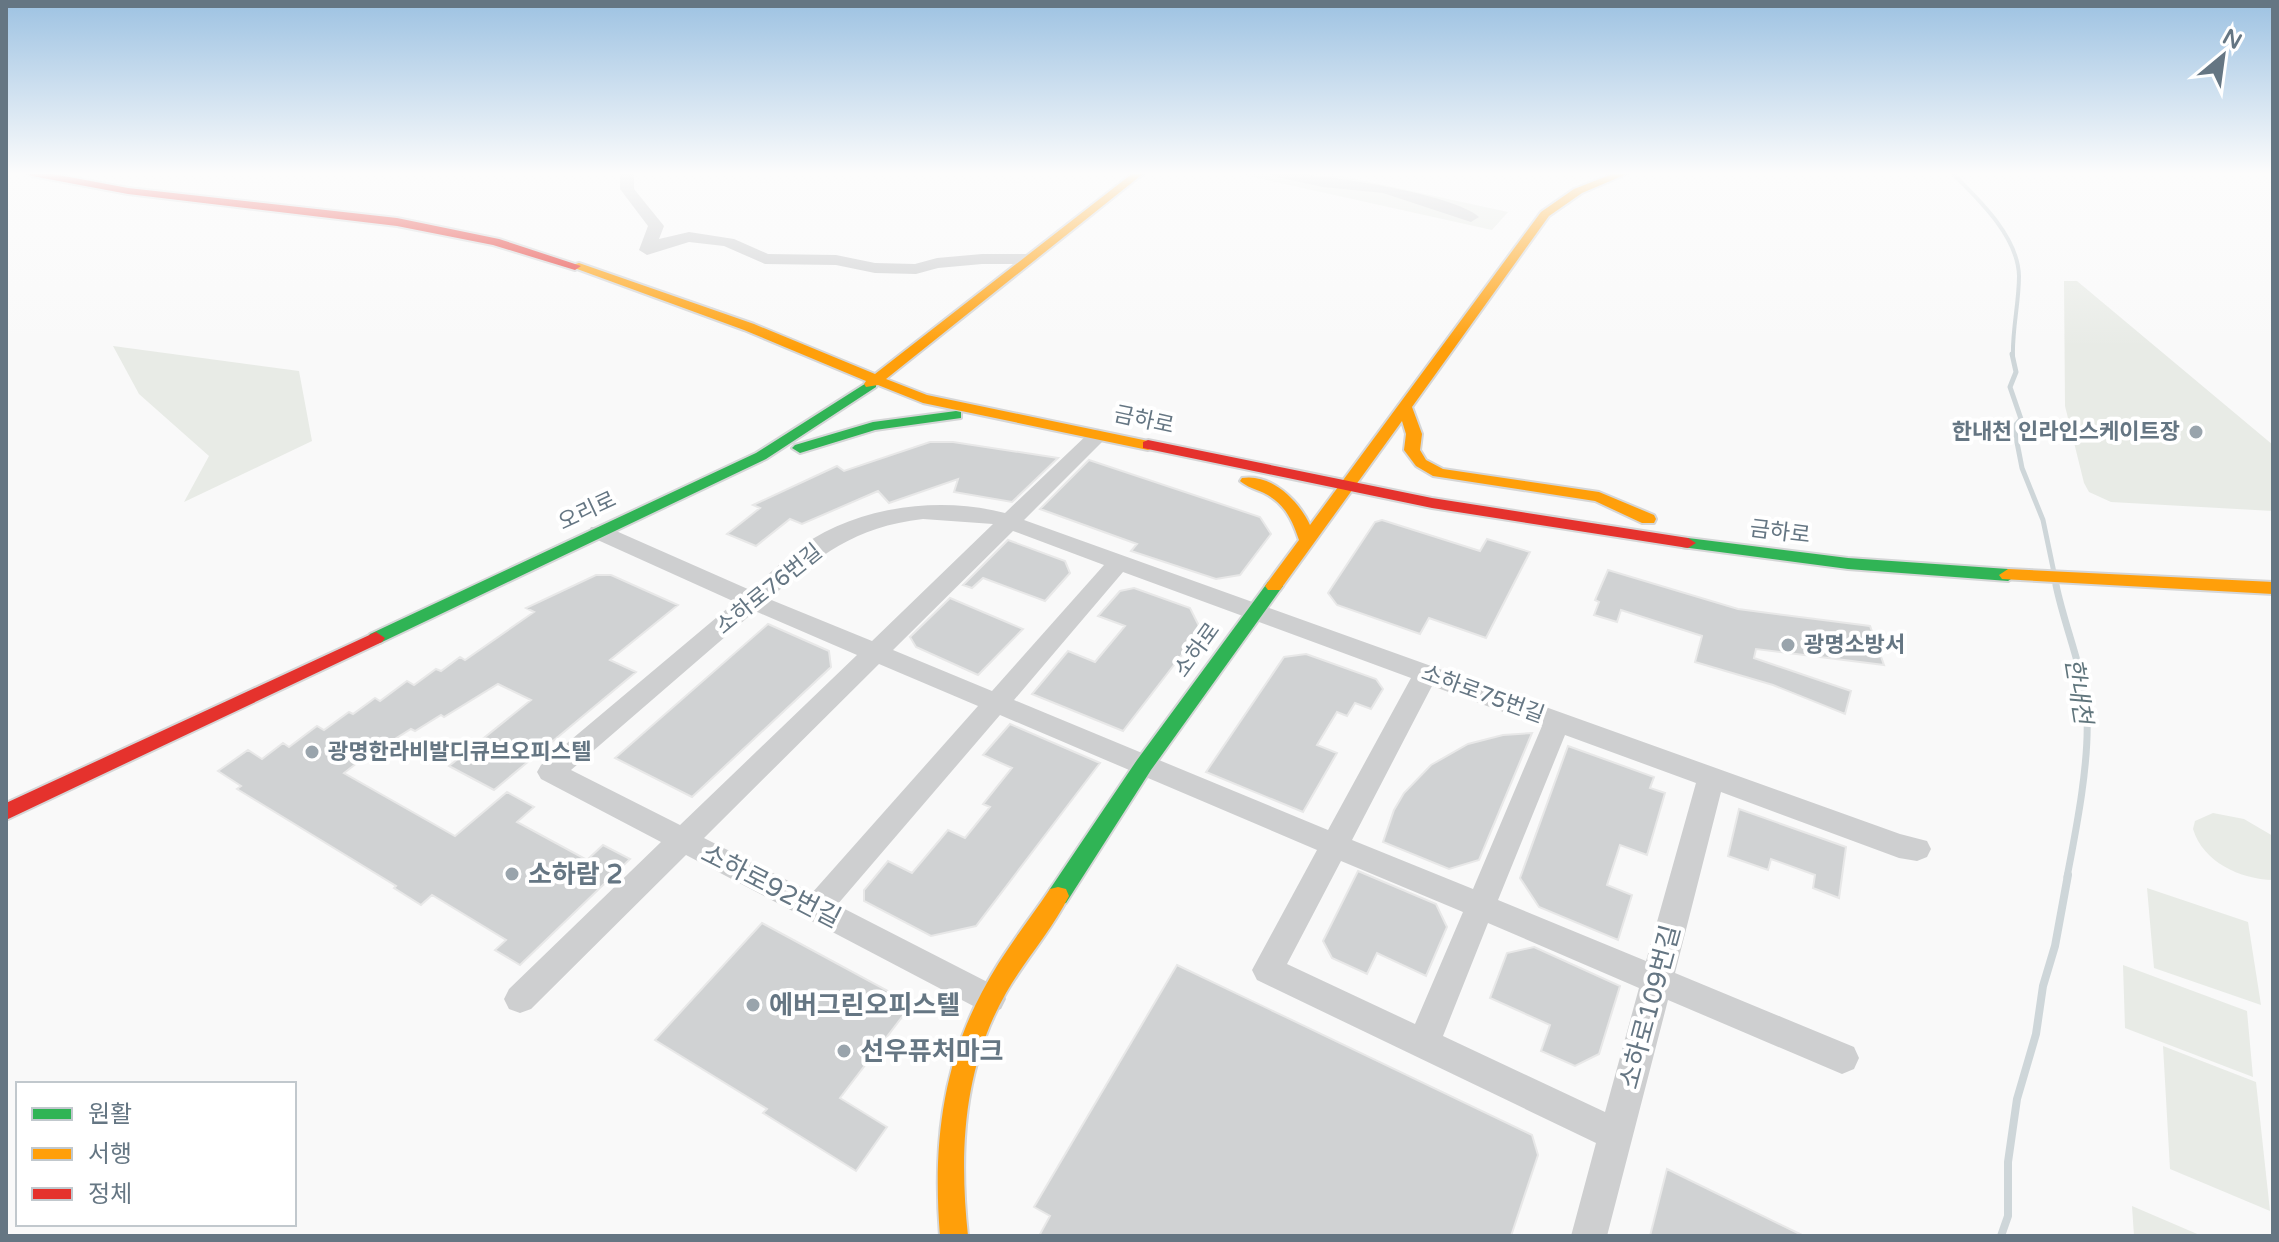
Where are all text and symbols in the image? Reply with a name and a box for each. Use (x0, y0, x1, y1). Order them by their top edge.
north arrow (2183, 16, 2263, 96)
text: N (2218, 24, 2246, 55)
street label: 금하로 (1112, 401, 1176, 439)
place label: 한내천 인라인스케이트장 (1952, 419, 2180, 445)
marker: 한내천 인라인스케이트장 (2187, 423, 2205, 441)
street label: 오리로 (554, 486, 620, 536)
street label: 금하로 (1748, 515, 1812, 549)
street label: 소하로76번길 (711, 538, 827, 640)
street label: 소하로 (1169, 618, 1225, 682)
place label: 광명소방서 (1804, 632, 1905, 658)
marker: 광명소방서 (1779, 636, 1797, 654)
water label: 한내천 (2058, 656, 2098, 729)
street label: 소하로75번길 (1418, 660, 1548, 728)
place label: 광명한라비발디큐브오피스텔 (328, 739, 591, 765)
marker: 광명한라비발디큐브오피스텔 (303, 743, 321, 761)
street label: 소하로92번길 (696, 838, 846, 934)
place label: 소하람 2 (528, 859, 623, 890)
marker: 소하람 2 (503, 865, 521, 883)
street label: 소하로109번길 (1613, 922, 1687, 1092)
place label: 에버그린오피스텔 (769, 990, 960, 1021)
marker: 에버그린오피스텔 (744, 996, 762, 1014)
place label: 선우퓨처마크 (860, 1036, 1004, 1067)
marker: 선우퓨처마크 (835, 1042, 853, 1060)
legend (16, 1082, 296, 1226)
text: 원활 (88, 1100, 132, 1129)
text: 서행 (88, 1140, 132, 1169)
text: 정체 (88, 1180, 132, 1209)

